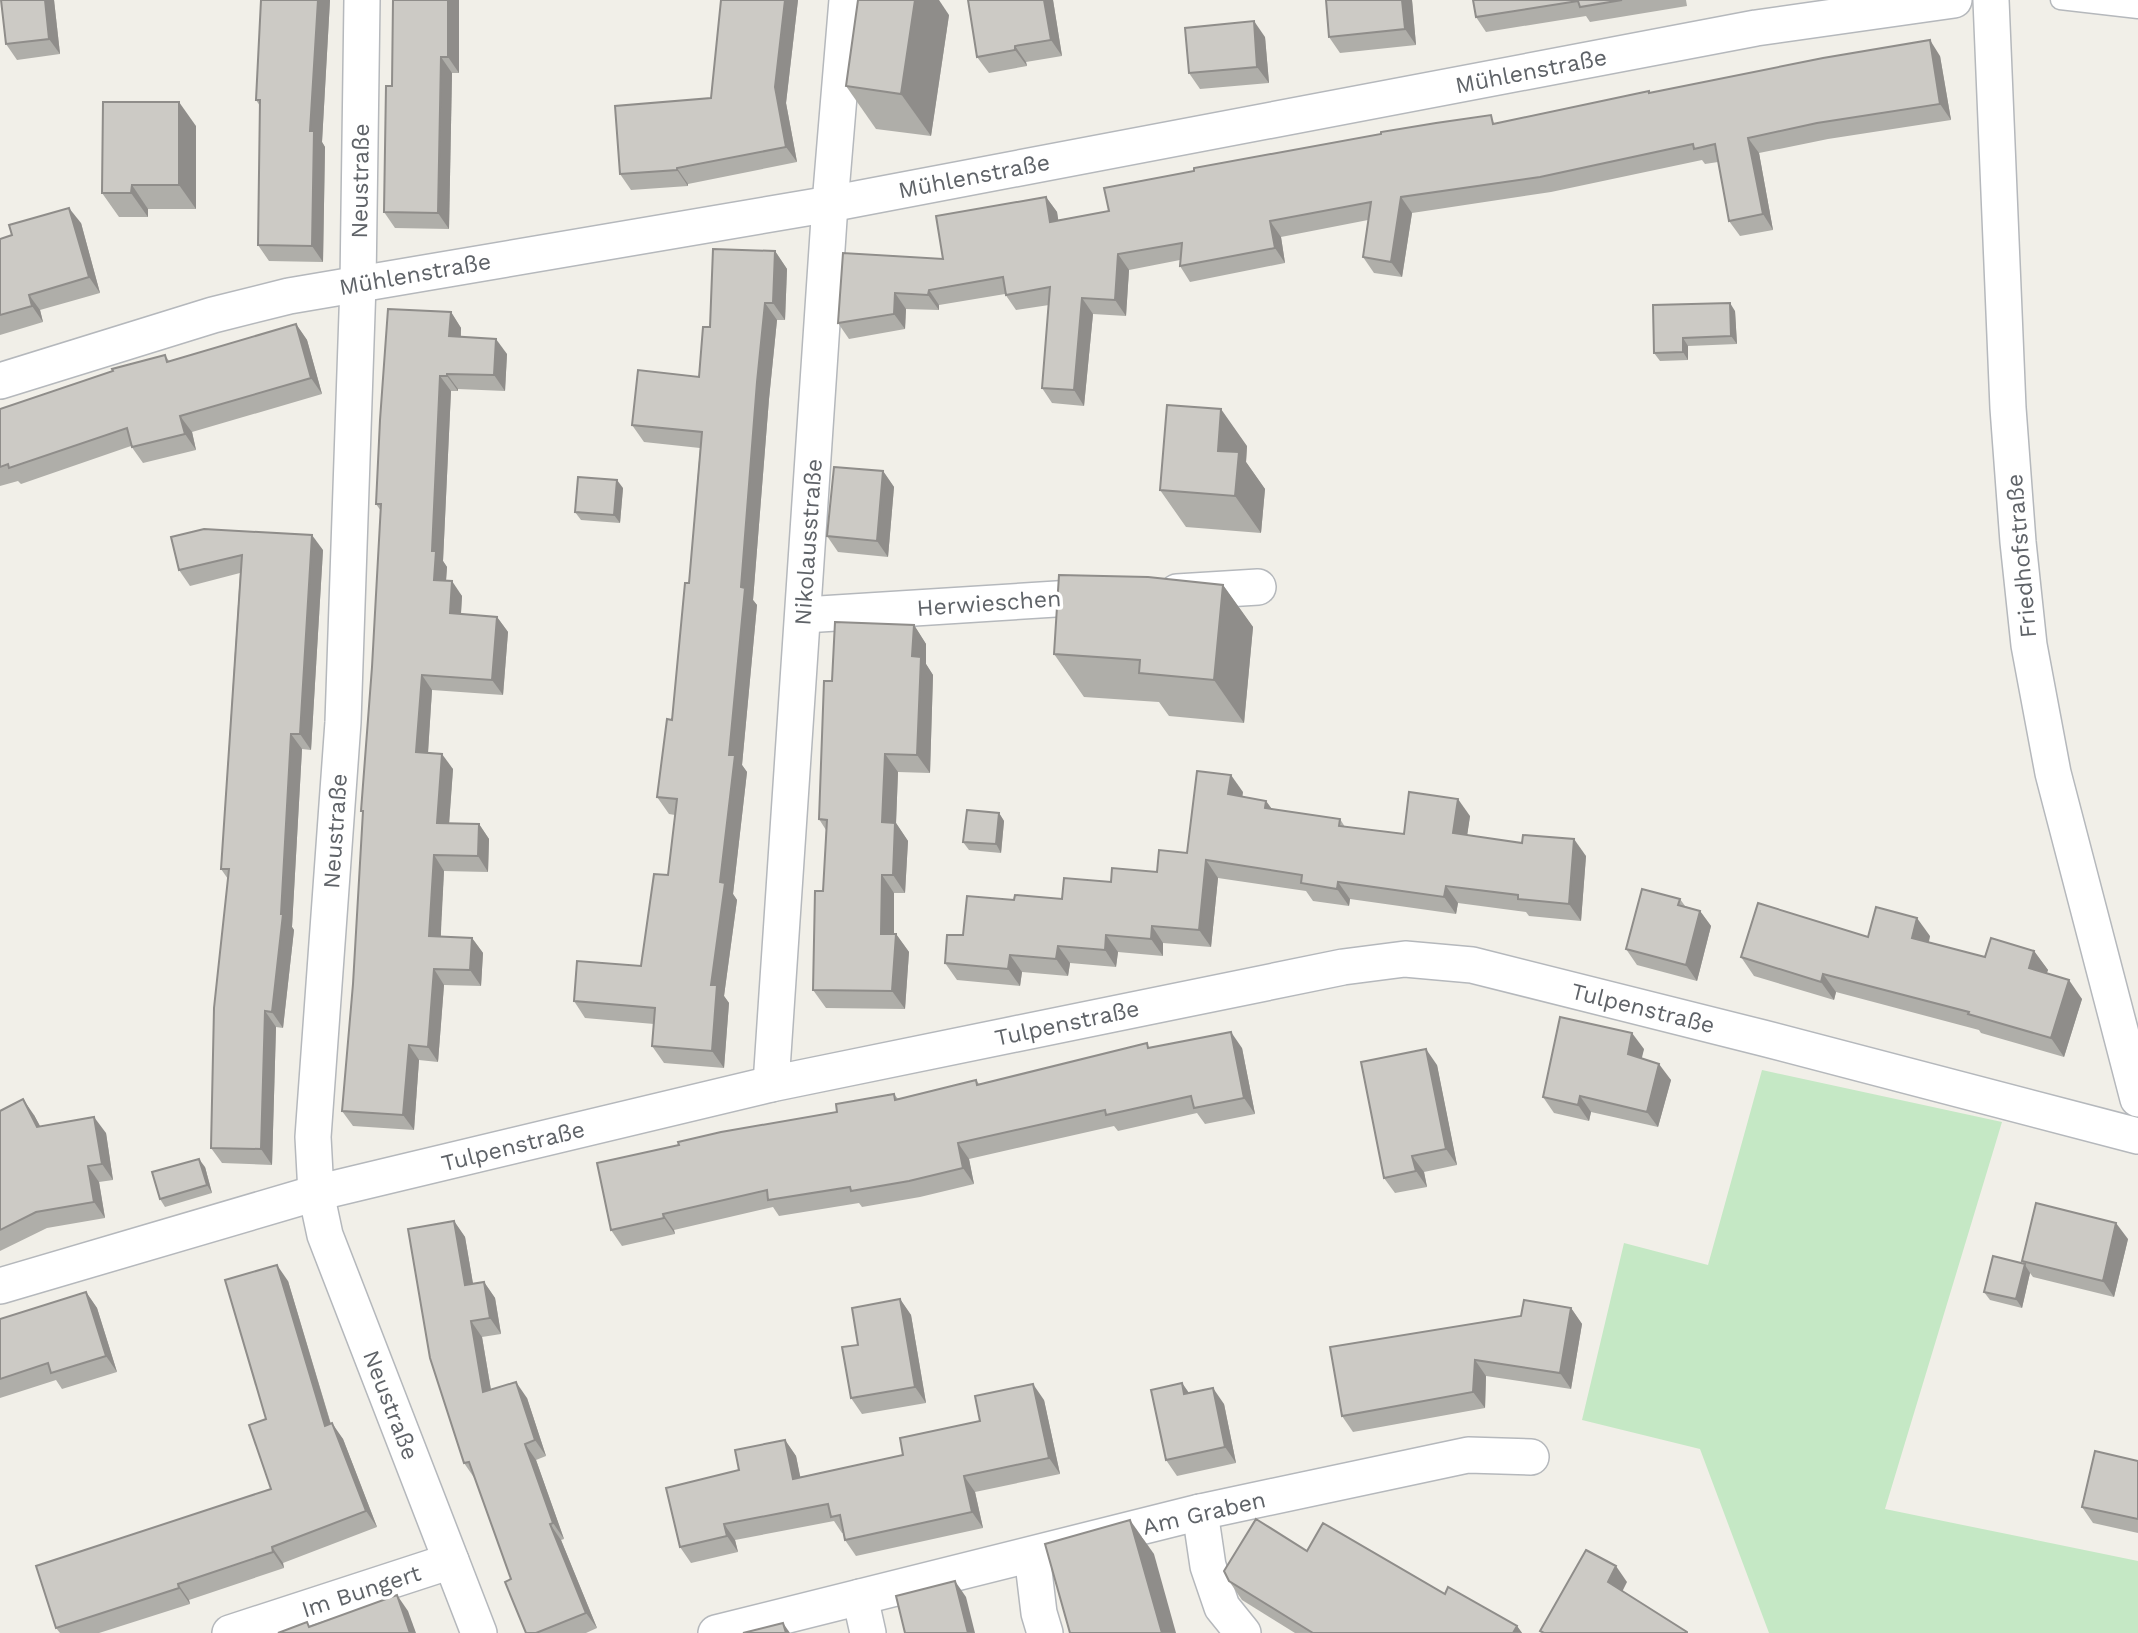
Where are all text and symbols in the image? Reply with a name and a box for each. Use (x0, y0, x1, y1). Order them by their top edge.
street label: Mühlenstraße (1453, 44, 1609, 99)
street label: Neustraße (346, 123, 375, 239)
street label: Mühlenstraße (896, 149, 1052, 204)
street label: Mühlenstraße (337, 248, 493, 301)
street label: Nikolausstraße (789, 458, 828, 626)
street label: Friedhofstraße (2001, 473, 2042, 639)
street label: Herwieschen (916, 585, 1062, 622)
street label: Neustraße (318, 772, 353, 890)
street label: Tulpenstraße (1568, 978, 1717, 1039)
street label: Tulpenstraße (992, 995, 1142, 1052)
street label: Tulpenstraße (439, 1116, 588, 1177)
street label: Neustraße (357, 1346, 424, 1464)
street label: Am Graben (1140, 1486, 1268, 1541)
street label: Im Bungert (298, 1559, 425, 1623)

